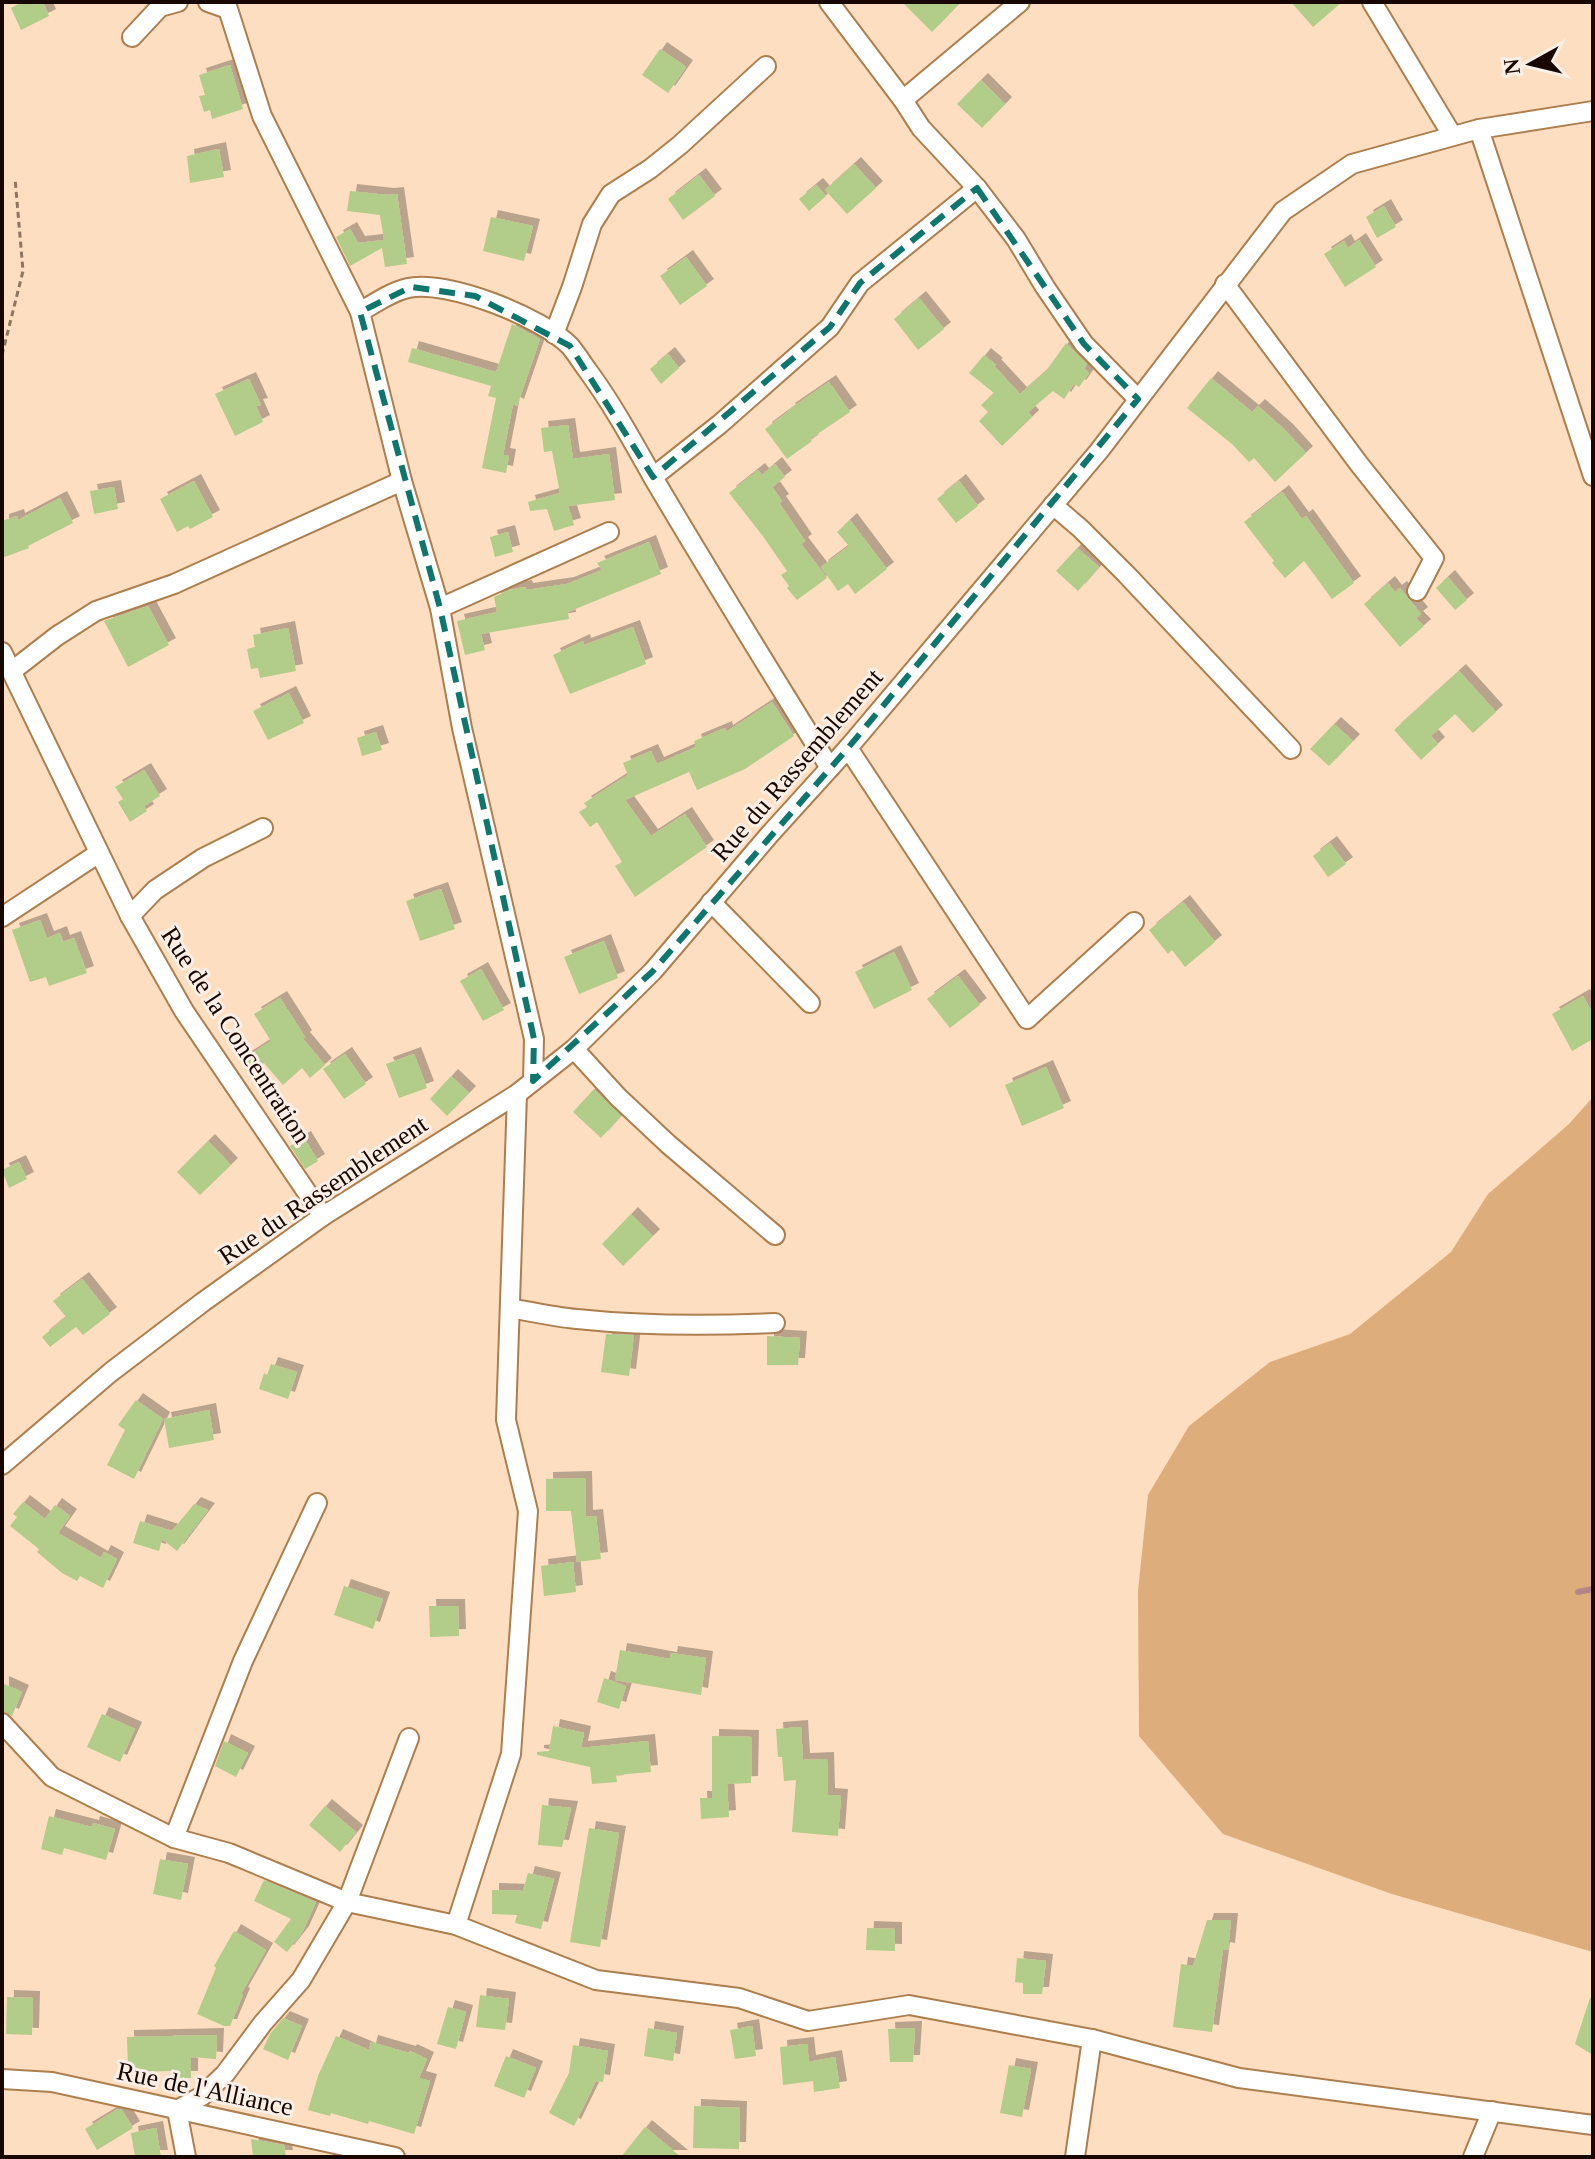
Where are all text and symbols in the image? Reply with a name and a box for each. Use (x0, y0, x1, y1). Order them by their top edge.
north arrow (1491, 24, 1571, 104)
text: N (1498, 57, 1525, 76)
street label: Rue du Rassemblement (706, 662, 889, 867)
street label: Rue de la Concentration (155, 921, 317, 1149)
street label: Rue du Rassemblement (213, 1109, 434, 1271)
street label: Rue de l'Alliance (114, 2056, 296, 2122)

